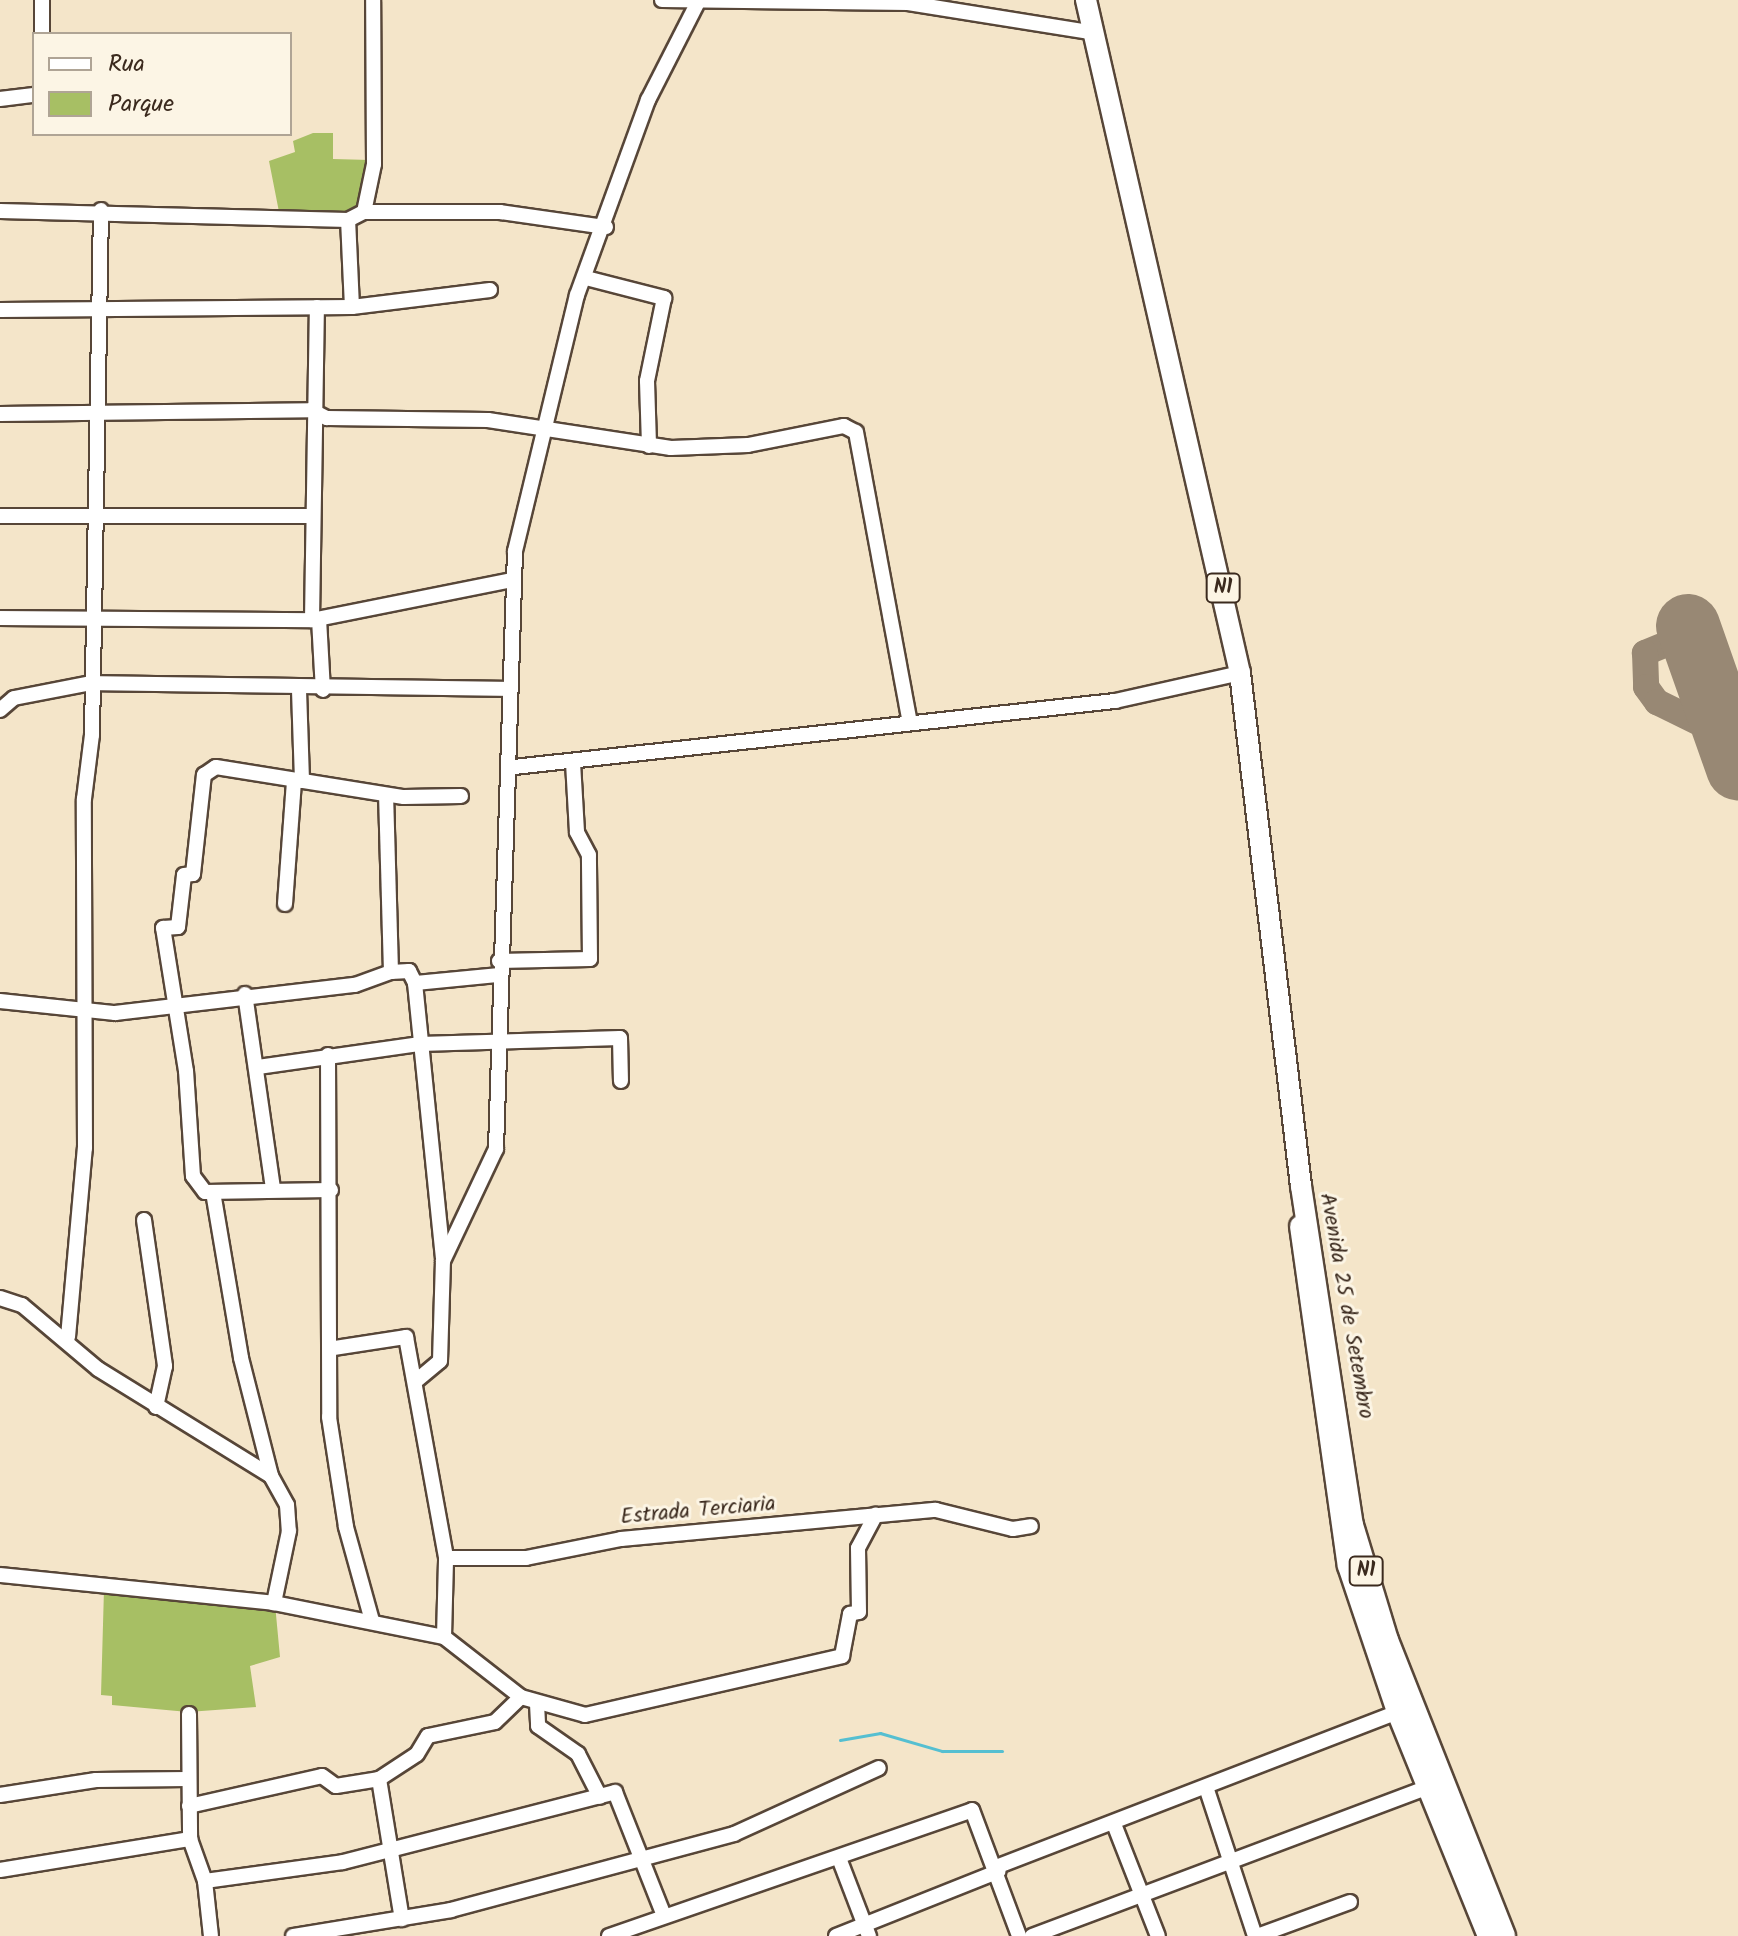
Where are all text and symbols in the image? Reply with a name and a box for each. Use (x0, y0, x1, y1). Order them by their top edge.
legend (32, 32, 292, 136)
text: Rua (108, 45, 145, 84)
text: Parque (108, 85, 174, 124)
road number: N1 (1205, 572, 1241, 604)
street label: Avenida 25 de Setembro (1313, 1191, 1379, 1421)
street label: Estrada Terciaria (619, 1491, 777, 1531)
road number: N1 (1348, 1555, 1384, 1587)

